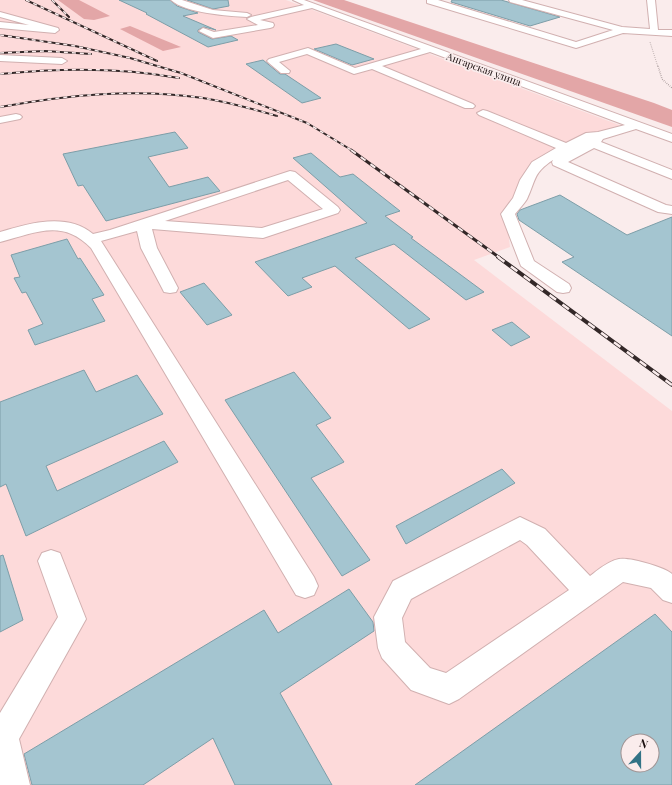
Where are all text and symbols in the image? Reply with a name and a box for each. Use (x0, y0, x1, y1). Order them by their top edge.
street label: Ангарская улица (444, 49, 523, 89)
north arrow (620, 733, 660, 773)
text: N (637, 735, 650, 752)

